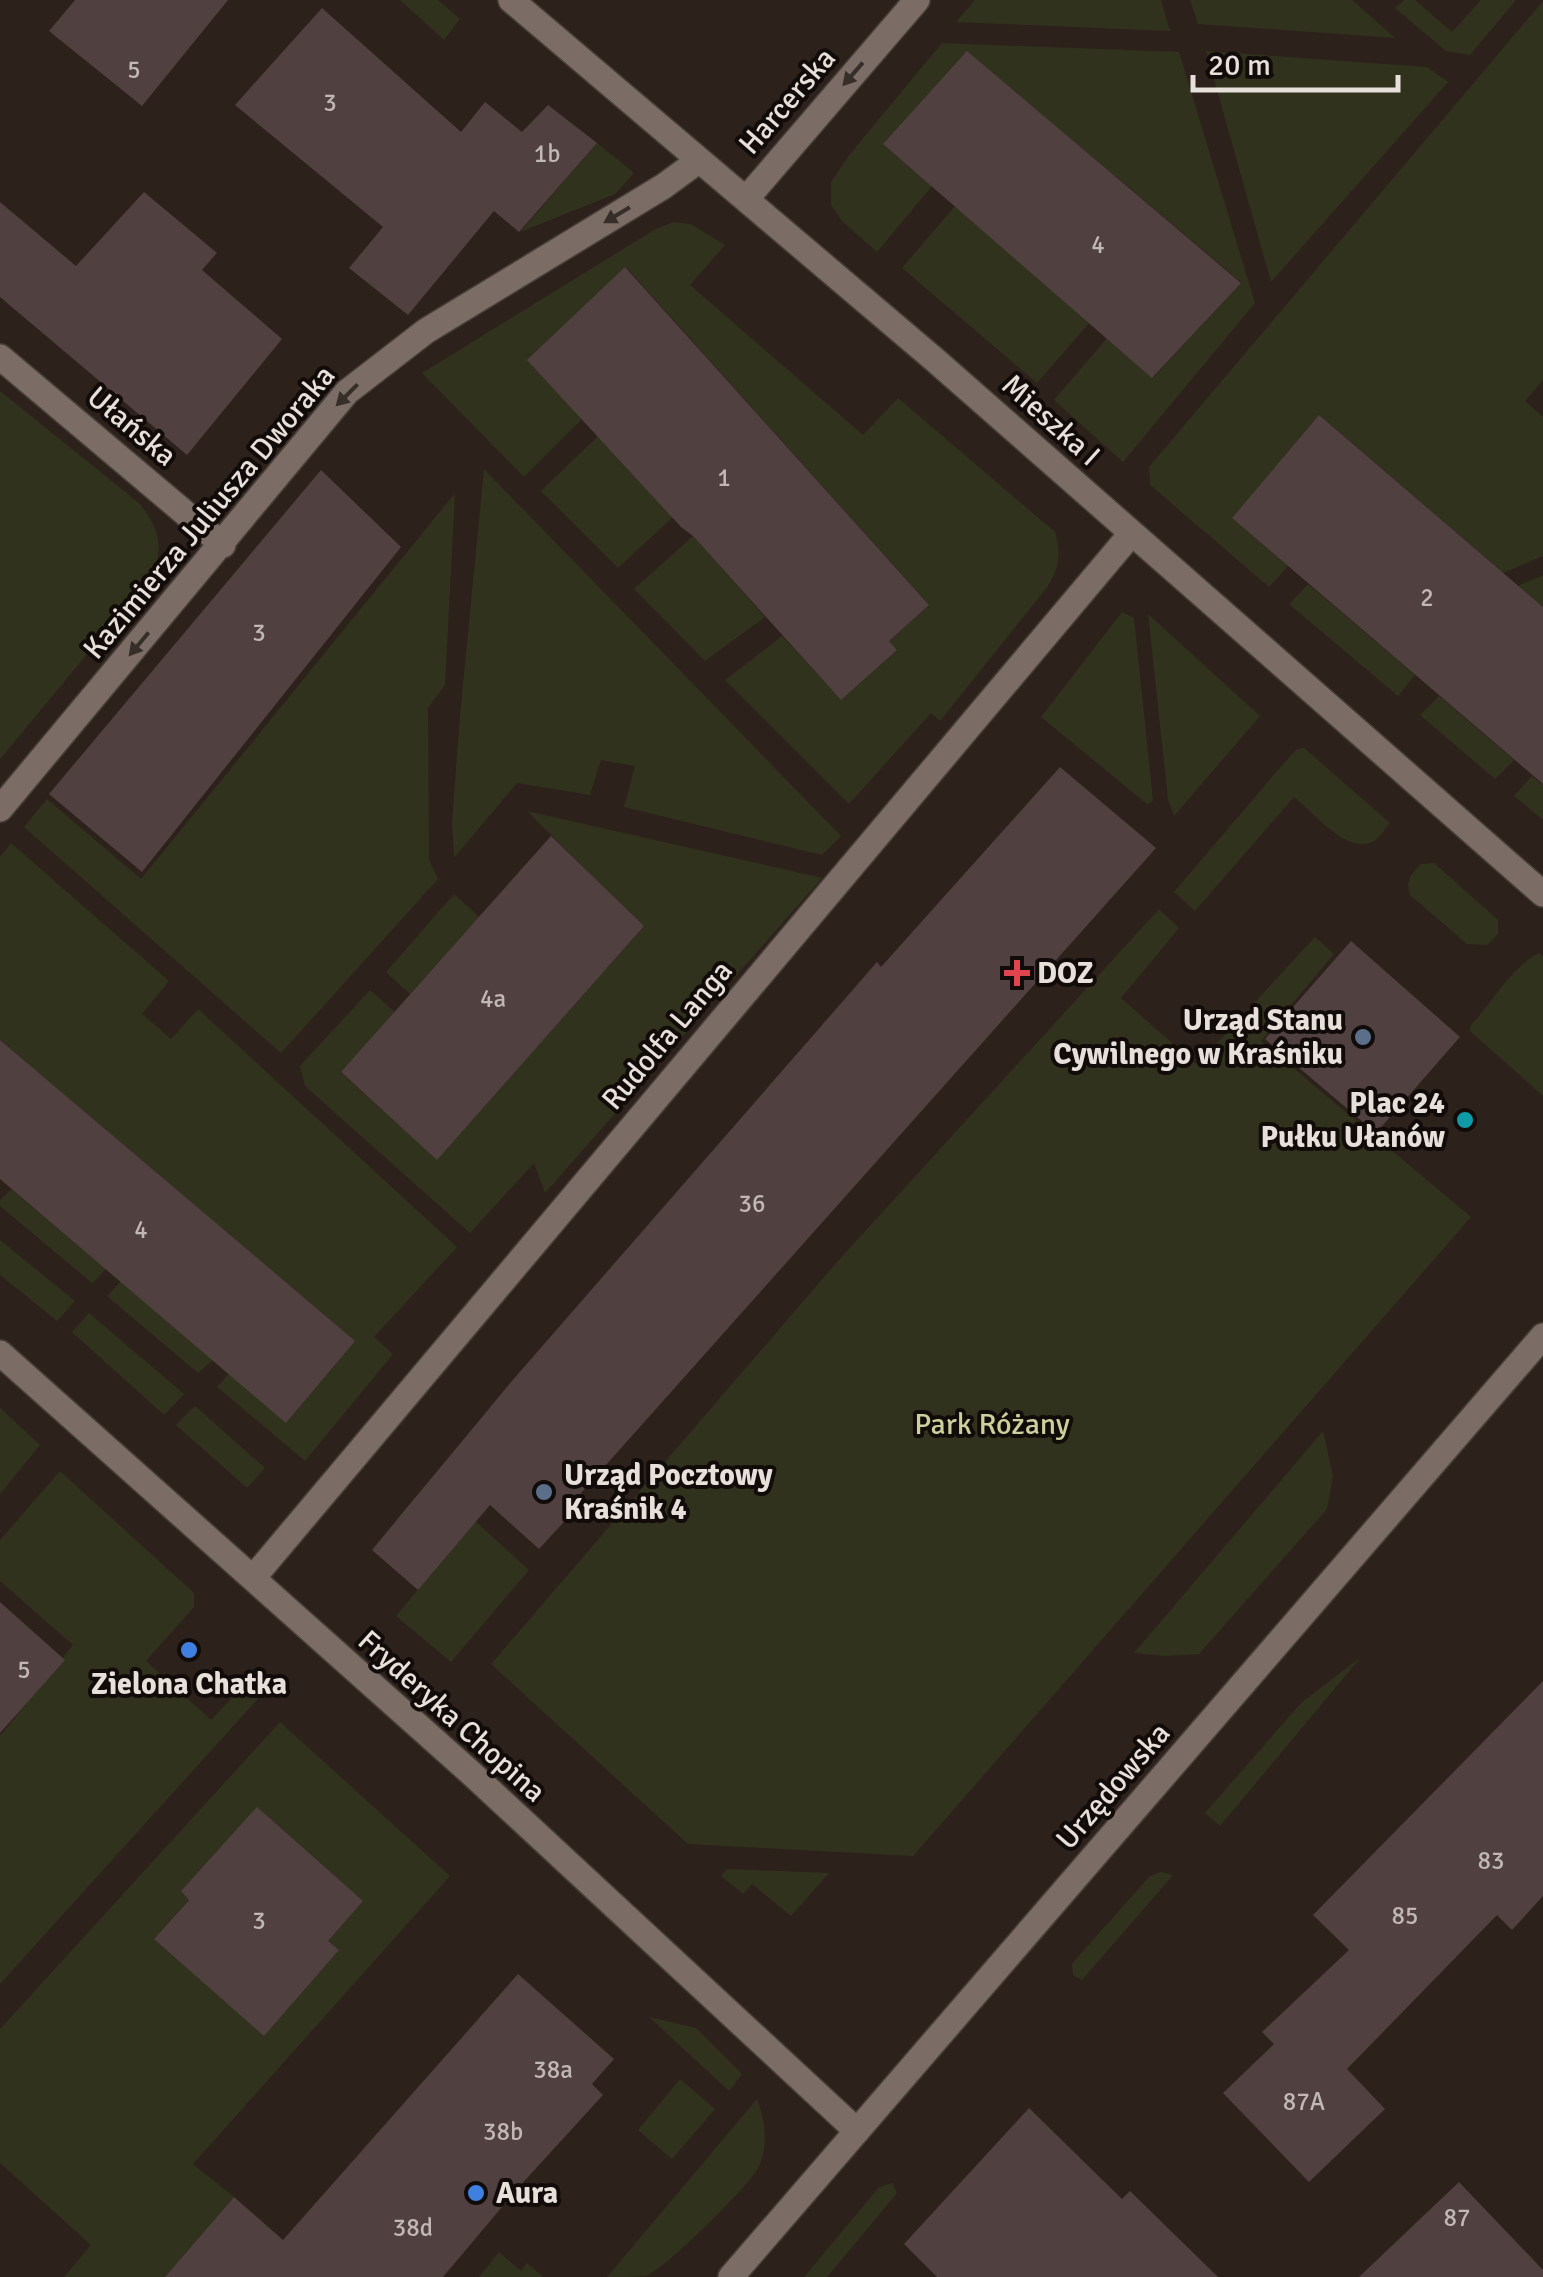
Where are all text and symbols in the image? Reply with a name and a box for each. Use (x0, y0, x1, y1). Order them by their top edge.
scale bar (1193, 30, 1398, 92)
street label: Harcerska (731, 40, 844, 162)
text: 20 m (1208, 47, 1271, 84)
house number: 5 (127, 54, 141, 85)
one-way arrow (843, 61, 865, 86)
house number: 3 (323, 87, 337, 118)
house number: 1b (534, 138, 560, 169)
one-way arrow (603, 206, 631, 223)
house number: 4 (1091, 229, 1105, 260)
street label: Kazimierza Juliusza Dworaka (76, 358, 343, 667)
street label: Mieszka I (994, 367, 1107, 474)
street label: Ułańska (80, 378, 184, 474)
one-way arrow (336, 382, 360, 406)
house number: 1 (717, 462, 731, 493)
house number: 2 (1420, 582, 1434, 613)
house number: 3 (252, 617, 266, 648)
one-way arrow (128, 631, 150, 656)
street label: Rudolfa Langa (594, 953, 741, 1118)
place label: DOZ (1037, 955, 1094, 992)
marker: DOZ (1006, 962, 1028, 984)
house number: 4a (480, 983, 506, 1014)
place label: Urząd Stanu Cywilnego w Kraśniku (1053, 1002, 1343, 1073)
marker: Urząd Stanu Cywilnego w Kraśniku (1352, 1026, 1374, 1048)
place label: Plac 24 Pułku Ułanów (1261, 1085, 1445, 1156)
marker: Plac 24 Pułku Ułanów (1454, 1109, 1476, 1131)
house number: 36 (738, 1188, 766, 1219)
house number: 4 (134, 1214, 148, 1245)
park label: Park Różany (914, 1406, 1070, 1443)
place label: Urząd Pocztowy Kraśnik 4 (564, 1457, 773, 1528)
marker: Urząd Pocztowy Kraśnik 4 (533, 1481, 555, 1503)
street label: Fryderyka Chopina (350, 1622, 553, 1810)
marker: Zielona Chatka (178, 1639, 200, 1661)
house number: 5 (17, 1654, 31, 1685)
place label: Zielona Chatka (91, 1666, 287, 1703)
street label: Urzędowska (1048, 1715, 1178, 1857)
house number: 83 (1477, 1845, 1505, 1876)
house number: 85 (1391, 1900, 1419, 1931)
house number: 3 (252, 1905, 266, 1936)
house number: 38a (533, 2054, 573, 2085)
house number: 87A (1283, 2086, 1325, 2117)
house number: 38b (483, 2116, 523, 2147)
place label: Aura (496, 2175, 558, 2212)
marker: Aura (465, 2182, 487, 2204)
house number: 87 (1443, 2202, 1471, 2233)
house number: 38d (393, 2212, 433, 2243)

